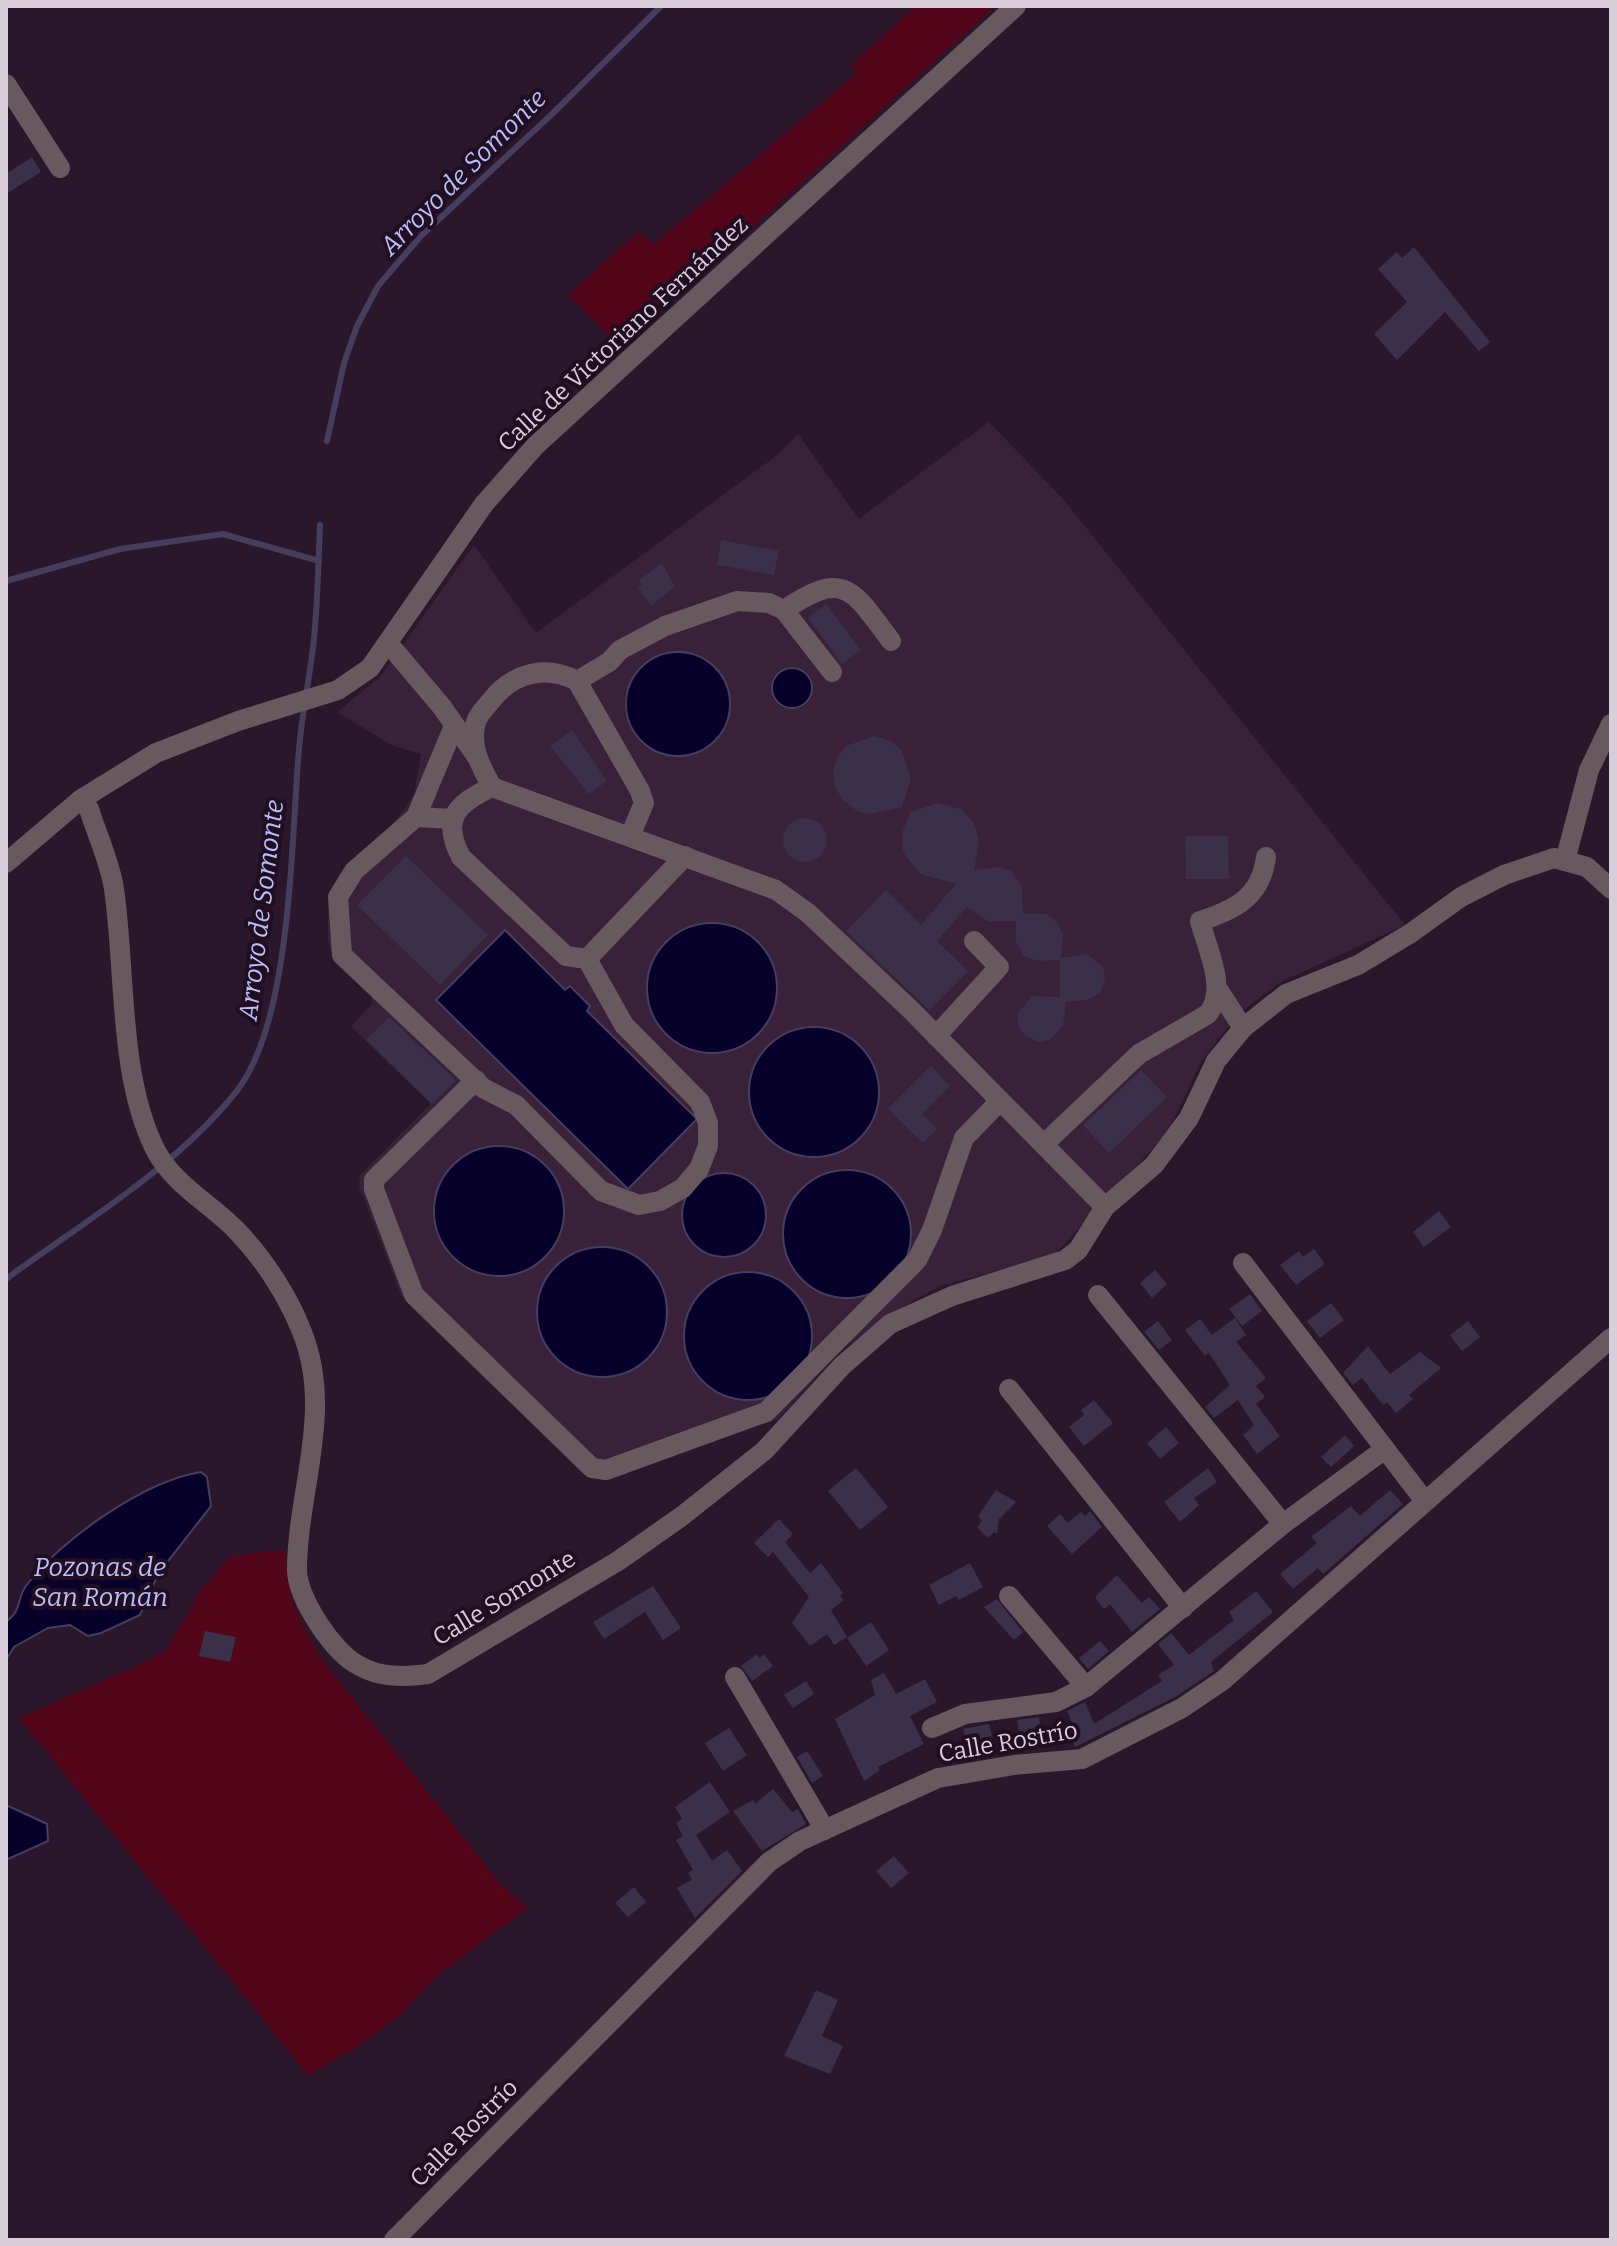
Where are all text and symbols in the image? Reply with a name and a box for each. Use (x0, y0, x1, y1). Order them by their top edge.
water label: Arroyo de Somonte (373, 83, 553, 262)
street label: Calle de Victoriano Fernández (492, 211, 754, 457)
water label: Arroyo de Somonte (232, 798, 290, 1023)
street label: Calle Somonte (428, 1545, 580, 1651)
water label: Pozonas de San Román (32, 1552, 168, 1613)
street label: Calle Rostrío (936, 1716, 1080, 1768)
street label: Calle Rostrío (404, 2073, 524, 2193)

